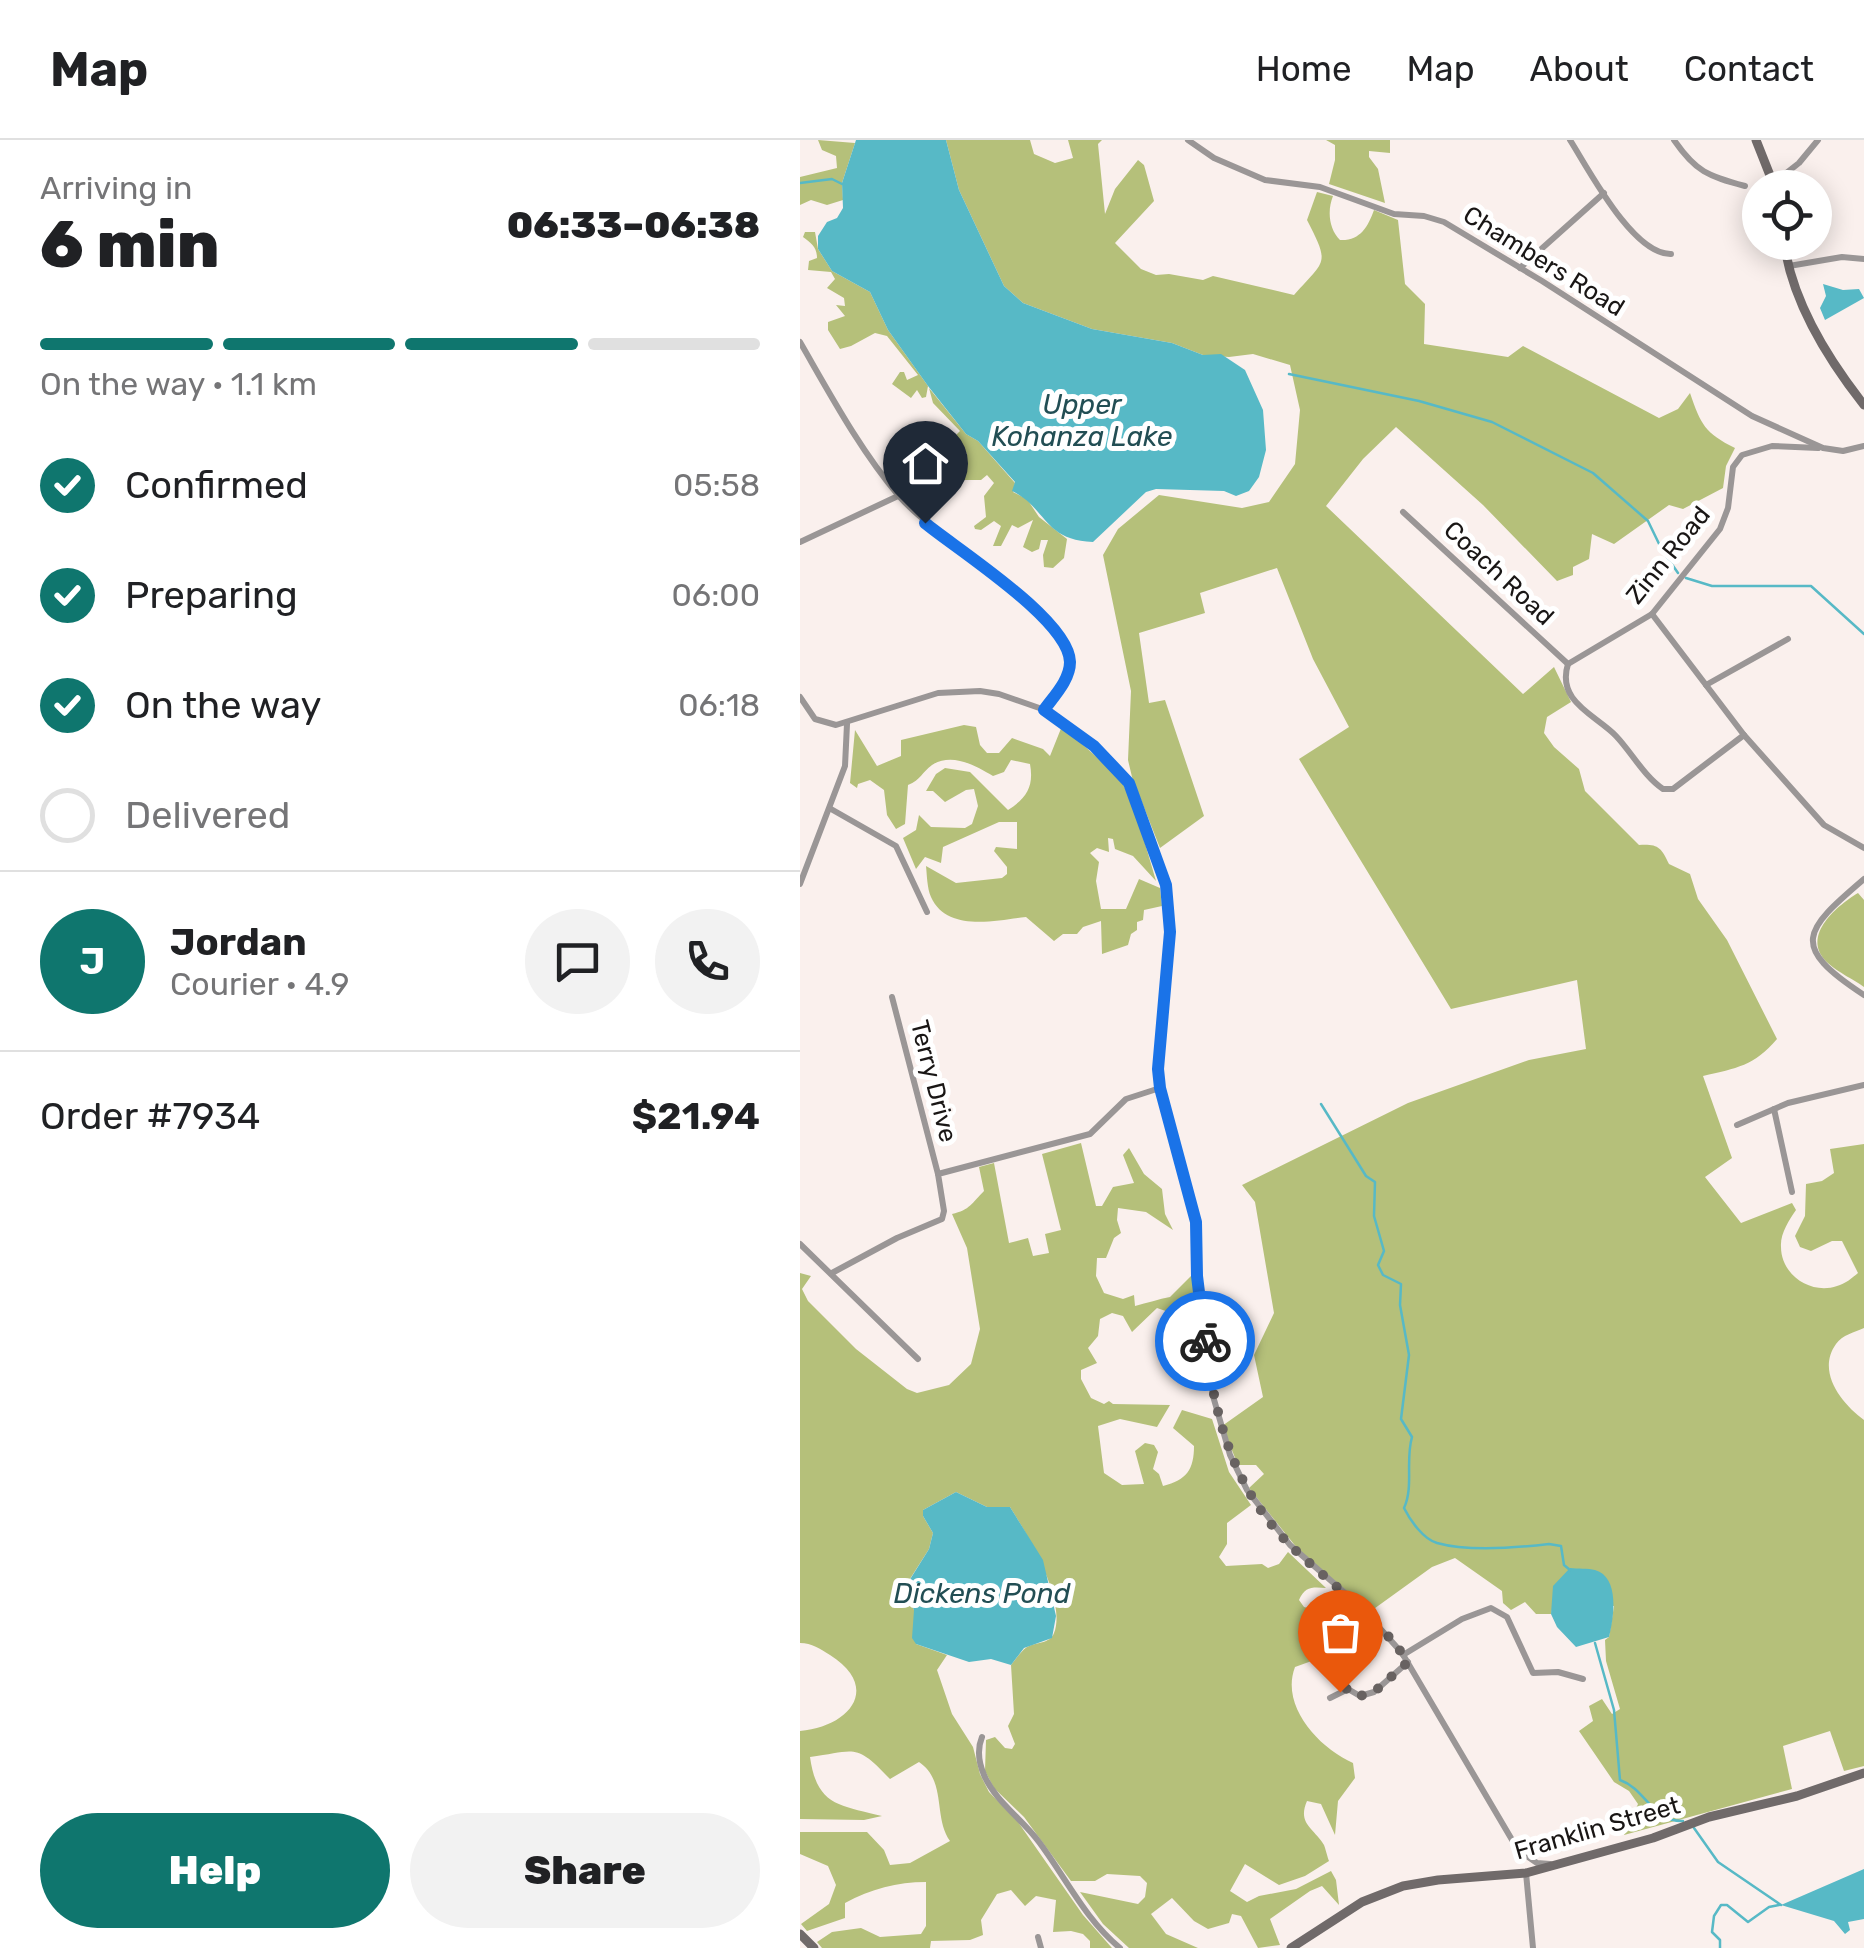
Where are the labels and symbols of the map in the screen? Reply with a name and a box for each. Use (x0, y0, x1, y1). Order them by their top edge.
street label: Chambers Road (1458, 200, 1630, 322)
water label: Upper Kohanza Lake (992, 388, 1173, 453)
pin (883, 421, 968, 524)
street label: Zinn Road (1620, 501, 1716, 609)
street label: Coach Road (1438, 515, 1560, 631)
street label: Terry Drive (905, 1017, 963, 1145)
courier (1155, 1291, 1255, 1391)
water label: Dickens Pond (894, 1577, 1071, 1610)
pin (1298, 1590, 1383, 1693)
street label: Franklin Street (1511, 1790, 1683, 1866)

